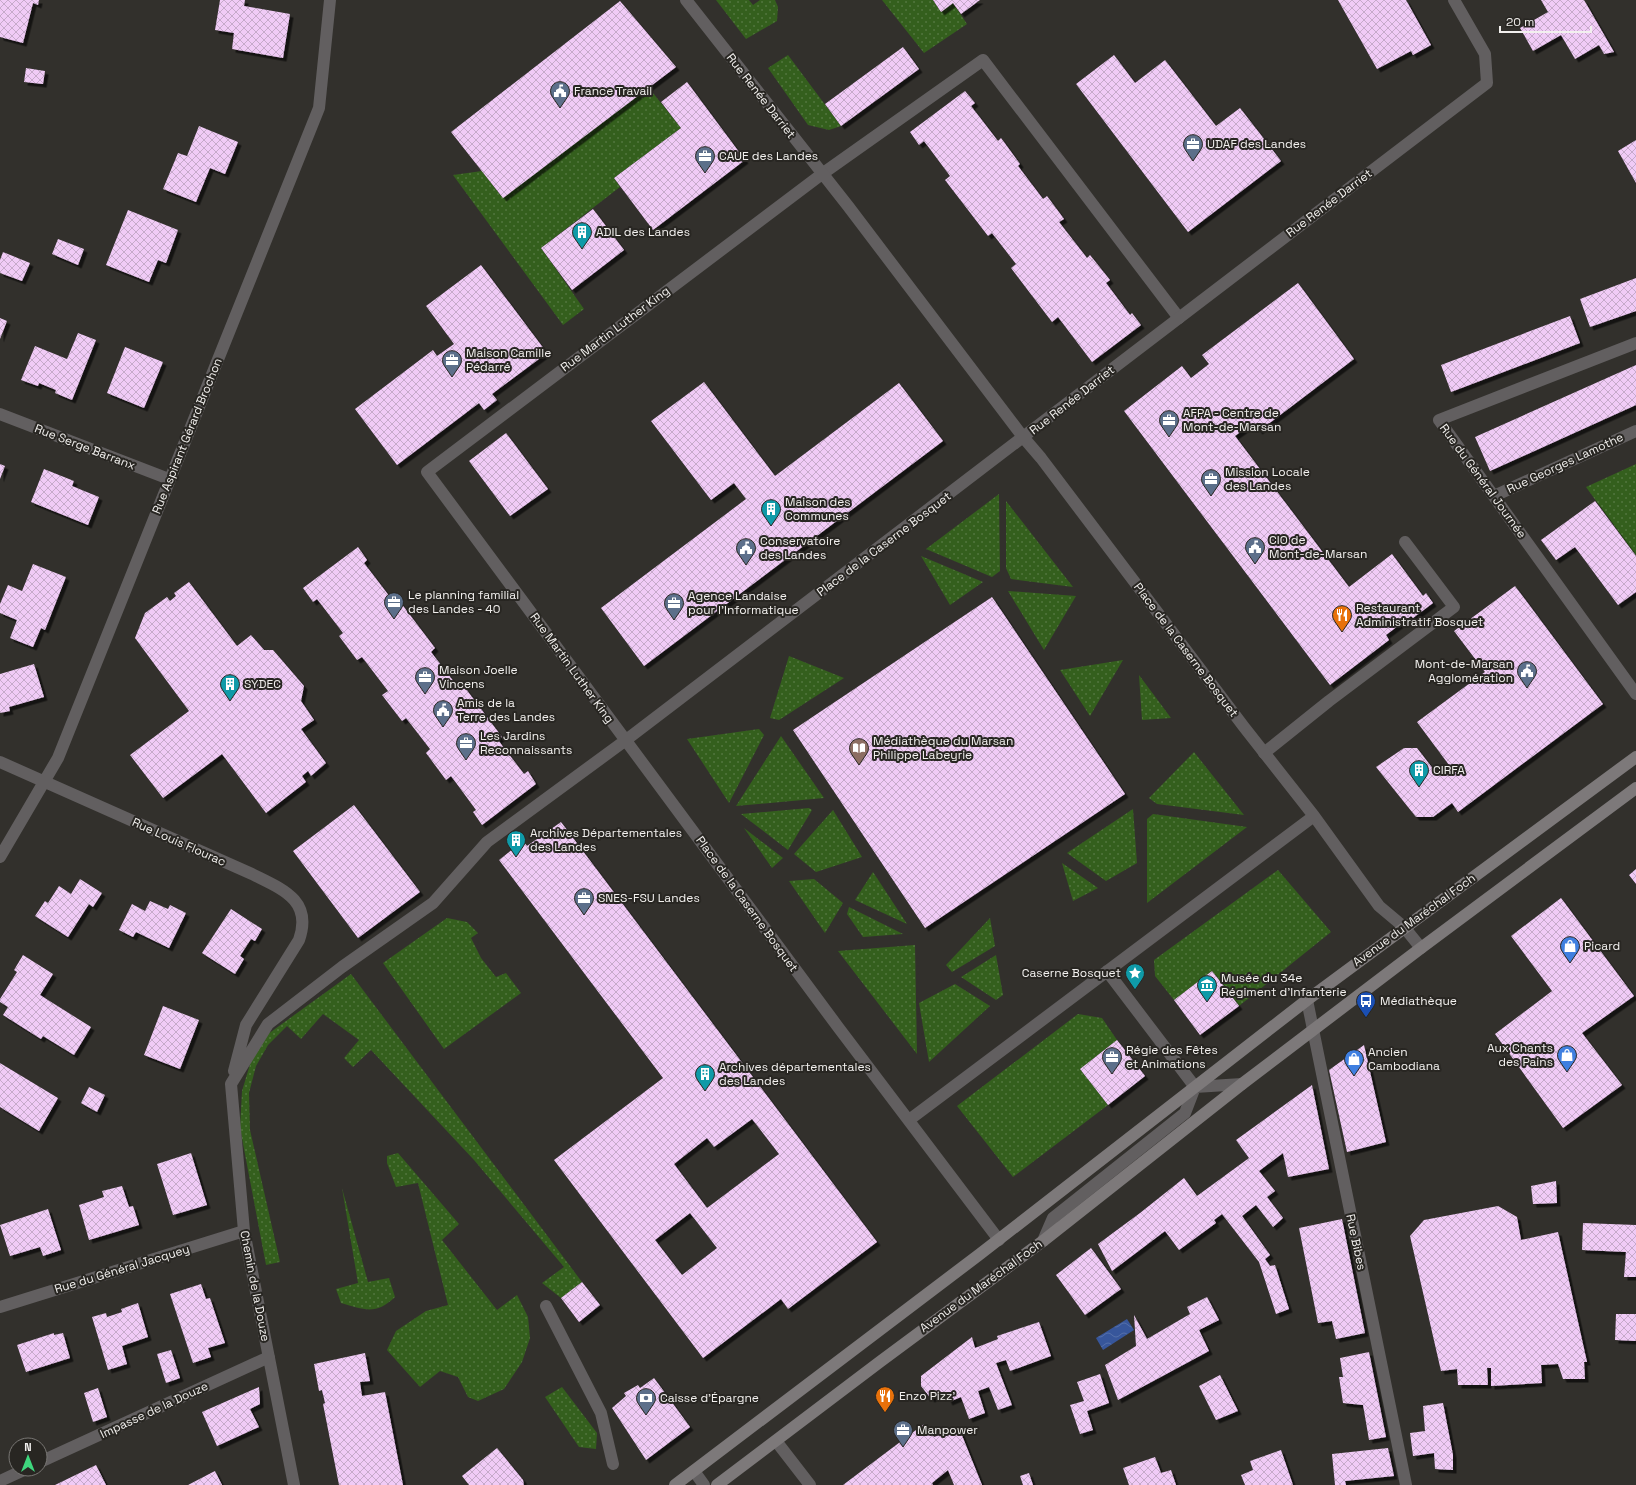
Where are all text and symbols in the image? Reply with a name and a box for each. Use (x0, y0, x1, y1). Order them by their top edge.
scale bar (1500, 8, 1591, 34)
text: 20 m (1506, 14, 1534, 30)
street label: Rue Renée Darriet (723, 50, 799, 142)
public building icon: France Travail (549, 80, 571, 108)
place label: France Travail (574, 83, 652, 99)
office icon: UDAF des Landes (1182, 133, 1204, 161)
place label: UDAF des Landes (1207, 136, 1306, 152)
office icon: CAUE des Landes (694, 145, 716, 173)
place label: CAUE des Landes (719, 148, 818, 164)
street label: Rue Renée Darriet (1283, 165, 1375, 241)
building icon: ADIL des Landes (571, 221, 593, 249)
place label: ADIL des Landes (596, 224, 690, 240)
street label: Rue Martin Luther King (557, 283, 673, 375)
place label: Maison Camille Pédarré (466, 345, 551, 375)
office icon: Maison Camille Pédarré (441, 349, 463, 377)
street label: Rue Aspirant Gérard Brochon (148, 356, 226, 516)
street label: Rue Renée Darriet (1026, 362, 1118, 438)
place label: AFPA - Centre de Mont-de-Marsan (1183, 405, 1281, 435)
office icon: AFPA - Centre de Mont-de-Marsan (1158, 409, 1180, 437)
street label: Rue Serge Barranx (32, 420, 138, 474)
street label: Rue du Général Journée (1436, 421, 1530, 541)
street label: Rue Georges Lamothe (1504, 429, 1626, 497)
place label: Mission Locale des Landes (1225, 464, 1310, 494)
office icon: Mission Locale des Landes (1200, 468, 1222, 496)
street label: Place de la Caserne Bosquet (814, 488, 954, 600)
place label: Maison des Communes (785, 494, 851, 524)
building icon: Maison des Communes (760, 498, 782, 526)
place label: CIO de Mont-de-Marsan (1269, 532, 1367, 562)
place label: Conservatoire des Landes (760, 533, 840, 563)
public building icon: CIO de Mont-de-Marsan (1244, 536, 1266, 564)
public building icon: Conservatoire des Landes (735, 537, 757, 565)
street label: Place de la Caserne Bosquet (1130, 580, 1242, 720)
place label: Le planning familial des Landes - 40 (408, 587, 519, 617)
place label: Agence Landaise pour l'Informatique (688, 588, 799, 618)
office icon: Le planning familial des Landes - 40 (383, 591, 405, 619)
office icon: Agence Landaise pour l'Informatique (663, 592, 685, 620)
place label: Restaurant Administratif Bosquet (1356, 600, 1483, 630)
restaurant icon: Restaurant Administratif Bosquet (1331, 604, 1353, 632)
street label: Rue Martin Luther King (527, 610, 617, 726)
place label: Mont-de-Marsan Agglomération (1415, 656, 1513, 686)
public building icon: Mont-de-Marsan Agglomération (1516, 660, 1538, 688)
place label: Maison Joelle Vincens (439, 662, 518, 692)
office icon: Maison Joelle Vincens (414, 666, 436, 694)
building icon: SYDEC (219, 673, 241, 701)
place label: SYDEC (244, 676, 281, 692)
place label: Amis de la Terre des Landes (457, 695, 555, 725)
public building icon: Amis de la Terre des Landes (432, 699, 454, 727)
place label: Les Jardins Reconnaissants (480, 728, 572, 758)
office icon: Les Jardins Reconnaissants (455, 732, 477, 760)
place label: Médiathèque du Marsan Philippe Labeyrie (873, 733, 1013, 763)
library icon: Médiathèque du Marsan Philippe Labeyrie (848, 737, 870, 765)
building icon: CIRFA (1408, 759, 1430, 787)
place label: CIRFA (1433, 762, 1465, 778)
street label: Rue Louis Flourac (130, 814, 228, 870)
place label: Archives Départementales des Landes (530, 825, 682, 855)
building icon: Archives Départementales des Landes (505, 829, 527, 857)
street label: Place de la Caserne Bosquet (692, 833, 802, 975)
street label: Avenue du Maréchal Foch (1349, 870, 1479, 970)
office icon: SNES-FSU Landes (573, 887, 595, 915)
place label: SNES-FSU Landes (598, 890, 700, 906)
shop icon: Picard (1559, 935, 1581, 963)
place label: Picard (1584, 938, 1620, 954)
place icon: Caserne Bosquet (1124, 962, 1146, 990)
place label: Caserne Bosquet (1022, 965, 1121, 981)
place label: Musée du 34e Régiment d'Infanterie (1221, 970, 1347, 1000)
museum icon: Musée du 34e Régiment d'Infanterie (1196, 974, 1218, 1002)
bus stop icon: Médiathèque (1355, 990, 1377, 1018)
place label: Médiathèque (1380, 993, 1457, 1009)
place label: Aux Chants des Pains (1487, 1040, 1553, 1070)
place label: Régie des Fêtes et Animations (1126, 1042, 1218, 1072)
place label: Ancien Cambodiana (1368, 1044, 1440, 1074)
shop icon: Aux Chants des Pains (1556, 1044, 1578, 1072)
office icon: Régie des Fêtes et Animations (1101, 1046, 1123, 1074)
shop icon: Ancien Cambodiana (1343, 1048, 1365, 1076)
place label: Archives départementales des Landes (719, 1059, 871, 1089)
building icon: Archives départementales des Landes (694, 1063, 716, 1091)
street label: Rue Bibes (1342, 1212, 1370, 1272)
street label: Chemin de la Douze (236, 1229, 274, 1343)
street label: Avenue du Maréchal Foch (916, 1236, 1046, 1336)
street label: Rue du Général Jacquey (53, 1241, 191, 1297)
street label: Impasse de la Douze (97, 1378, 211, 1442)
restaurant icon: Enzo Pizz' (874, 1385, 896, 1413)
bank icon: Caisse d'Épargne (635, 1387, 657, 1415)
place label: Enzo Pizz' (899, 1388, 955, 1404)
place label: Caisse d'Épargne (660, 1390, 759, 1406)
office icon: Manpower (892, 1419, 914, 1447)
place label: Manpower (917, 1422, 978, 1438)
north arrow (8, 1437, 48, 1477)
text: N (24, 1440, 32, 1454)

